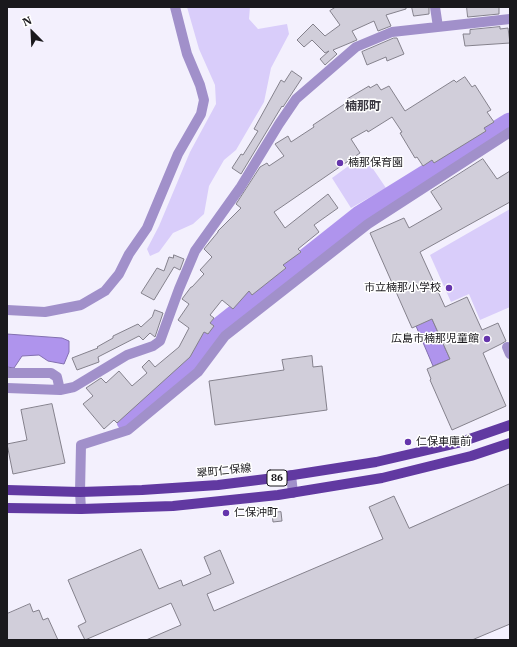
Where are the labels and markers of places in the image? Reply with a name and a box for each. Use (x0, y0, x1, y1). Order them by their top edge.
place label: 楠那保育園 (348, 156, 403, 170)
marker: 楠那保育園 (335, 158, 345, 168)
place label: 市立楠那小学校 (364, 281, 441, 295)
marker: 市立楠那小学校 (444, 283, 454, 293)
place label: 広島市楠那児童館 (391, 332, 479, 346)
marker: 広島市楠那児童館 (482, 334, 492, 344)
place label: 仁保車庫前 (416, 435, 471, 449)
marker: 仁保車庫前 (403, 437, 413, 447)
place label: 仁保沖町 (234, 506, 278, 520)
marker: 仁保沖町 (221, 508, 231, 518)

